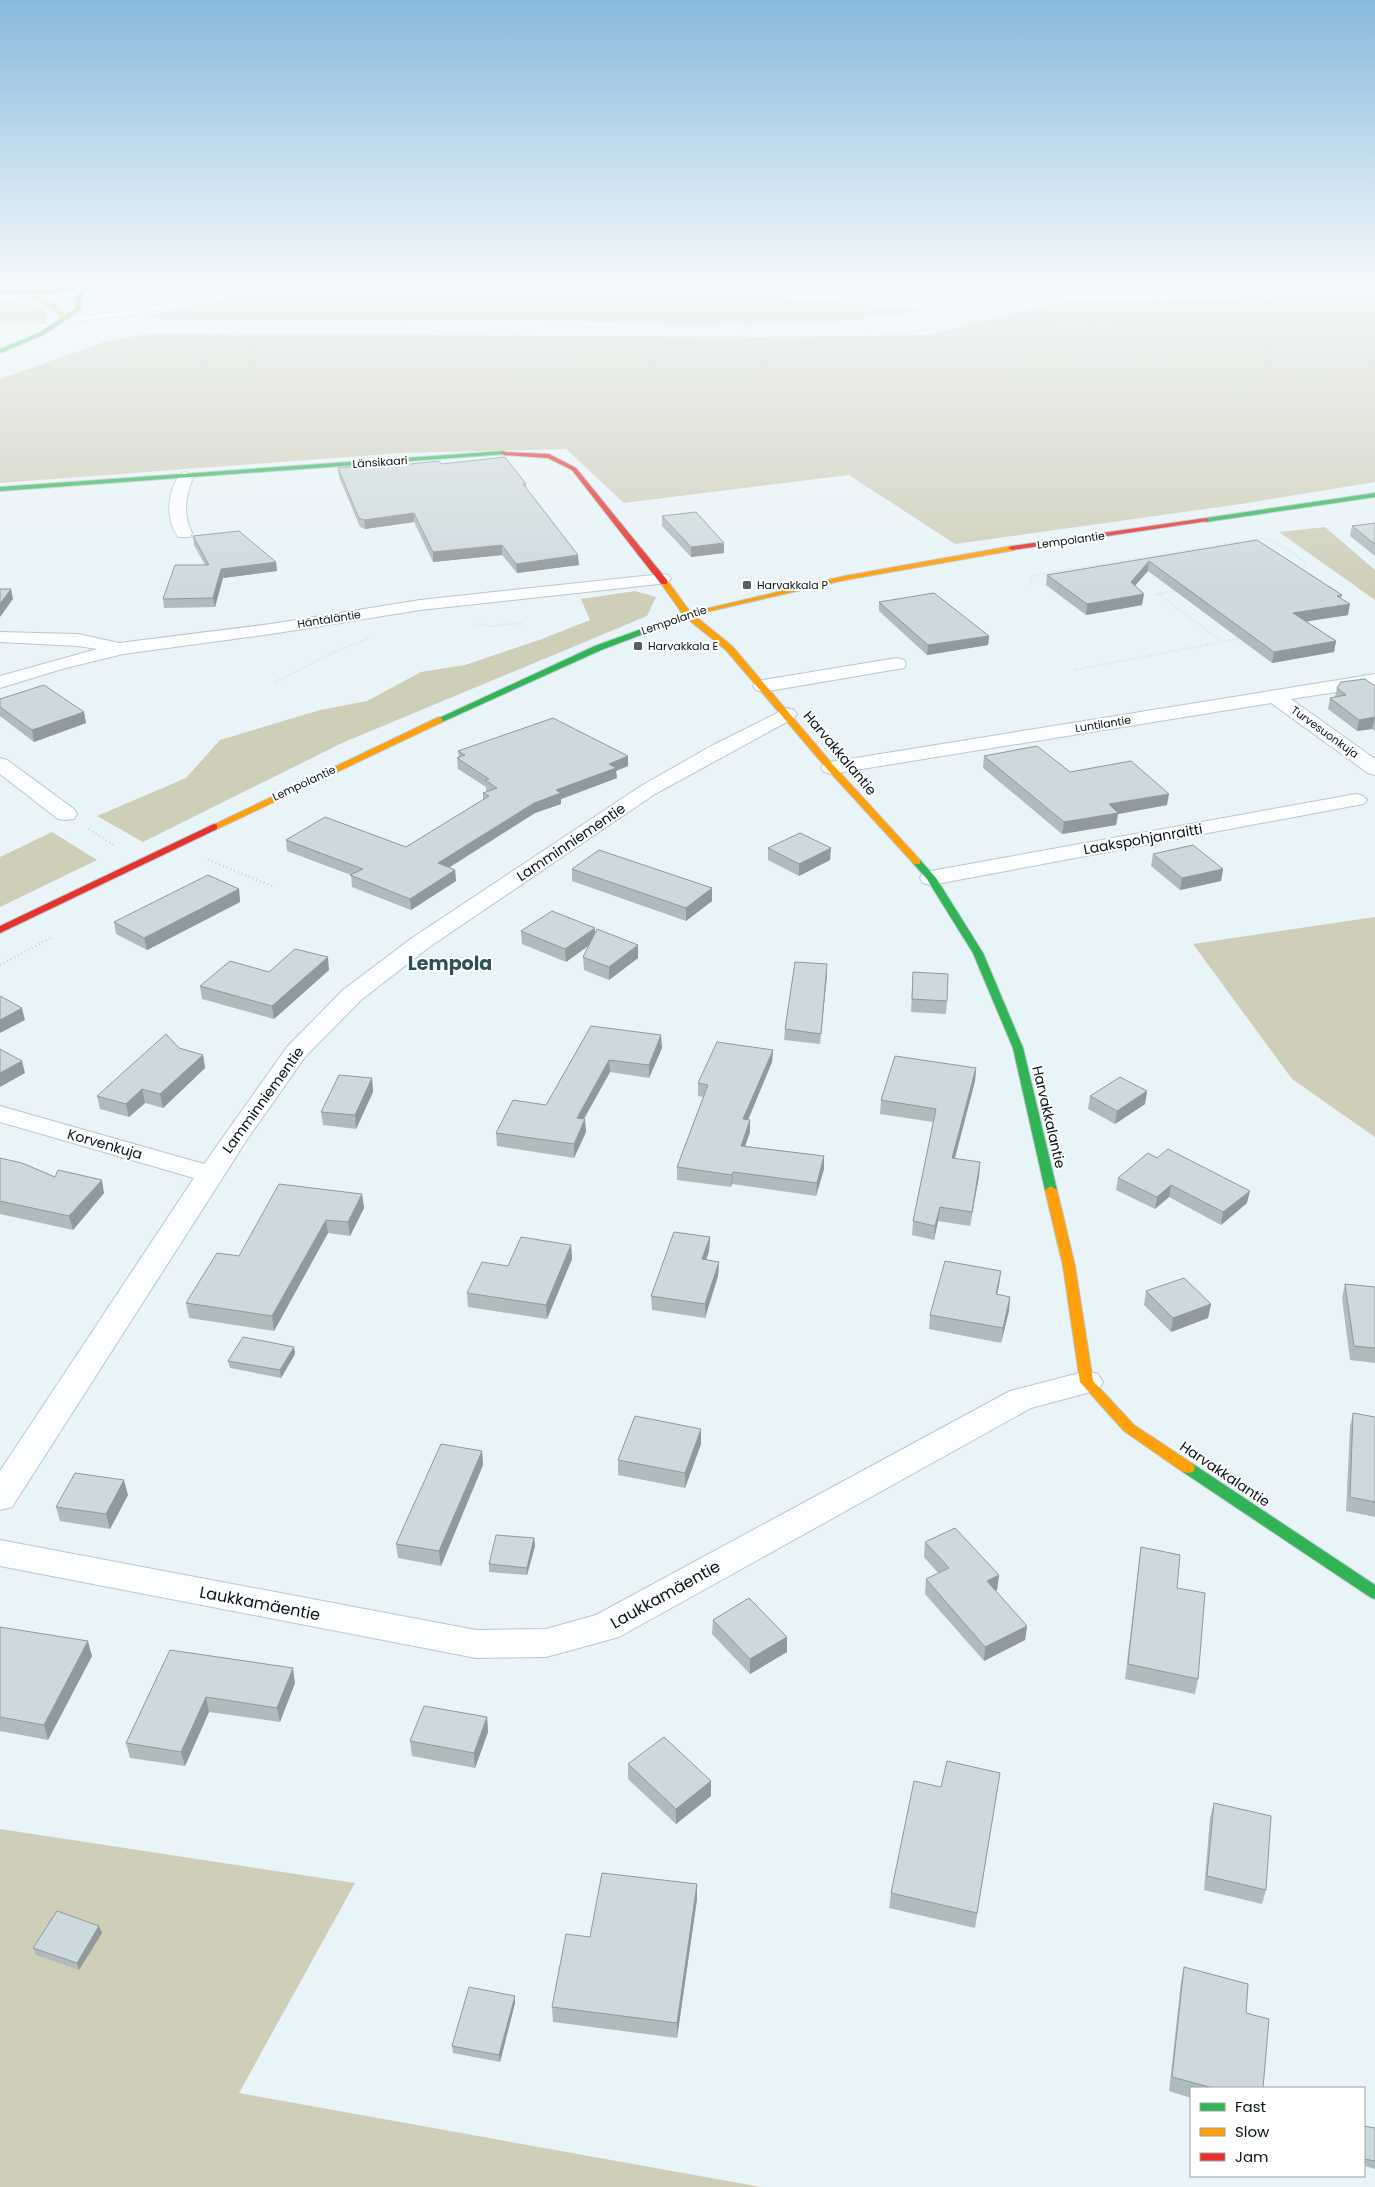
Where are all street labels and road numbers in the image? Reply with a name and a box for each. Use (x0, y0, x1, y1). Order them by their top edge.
street label: Länsikaari (352, 452, 408, 472)
street label: Lempolantie (1036, 527, 1106, 553)
street label: Lempolantie (639, 601, 709, 639)
street label: Häntäläntie (296, 606, 362, 632)
street label: Turvesuonkuja (1288, 702, 1362, 762)
street label: Harvakkalantie (799, 706, 882, 800)
street label: Luntilantie (1074, 712, 1132, 736)
street label: Lempolantie (270, 761, 338, 805)
street label: Lamminniementie (513, 798, 630, 886)
street label: Laakspohjanraitti (1082, 819, 1204, 859)
street label: Lamminniementie (218, 1042, 309, 1157)
street label: Harvakkalantie (1027, 1064, 1071, 1171)
street label: Korvenkuja (65, 1124, 145, 1164)
street label: Harvakkalantie (1176, 1436, 1274, 1512)
street label: Laukkamäentie (606, 1555, 724, 1634)
street label: Laukkamäentie (198, 1581, 322, 1626)

